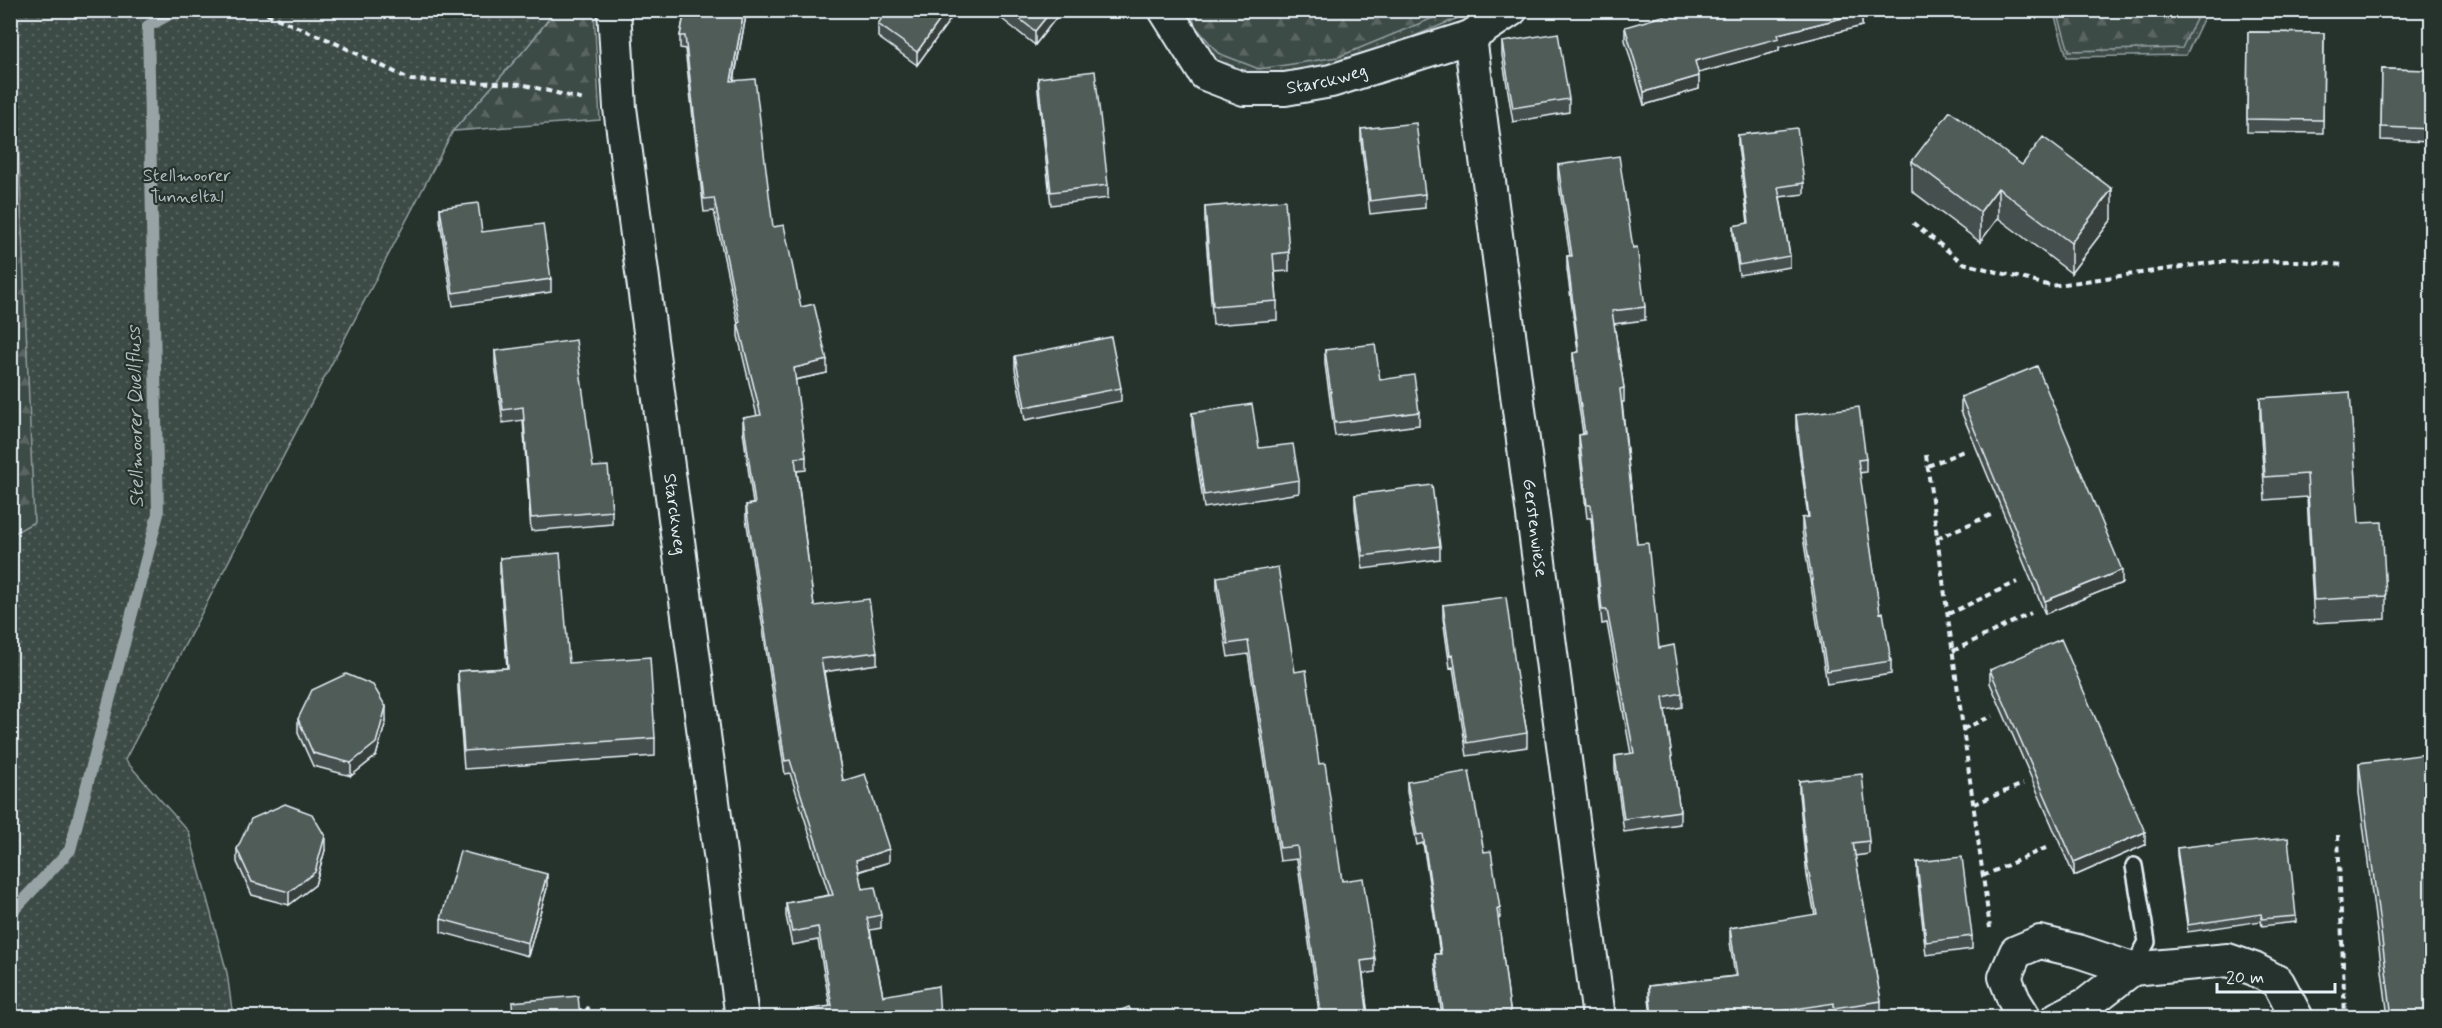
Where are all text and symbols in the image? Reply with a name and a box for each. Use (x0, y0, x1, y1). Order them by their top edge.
street label: Starckweg (1285, 58, 1370, 101)
park label: Stellmoorer Tunneltal (143, 164, 232, 209)
water label: Stellmoorer Quellfluss (121, 324, 151, 508)
street label: Starckweg (657, 472, 692, 556)
street label: Gerstenwiese (1516, 477, 1553, 579)
scale bar (2217, 956, 2336, 994)
text: 20 m (2226, 966, 2264, 990)

